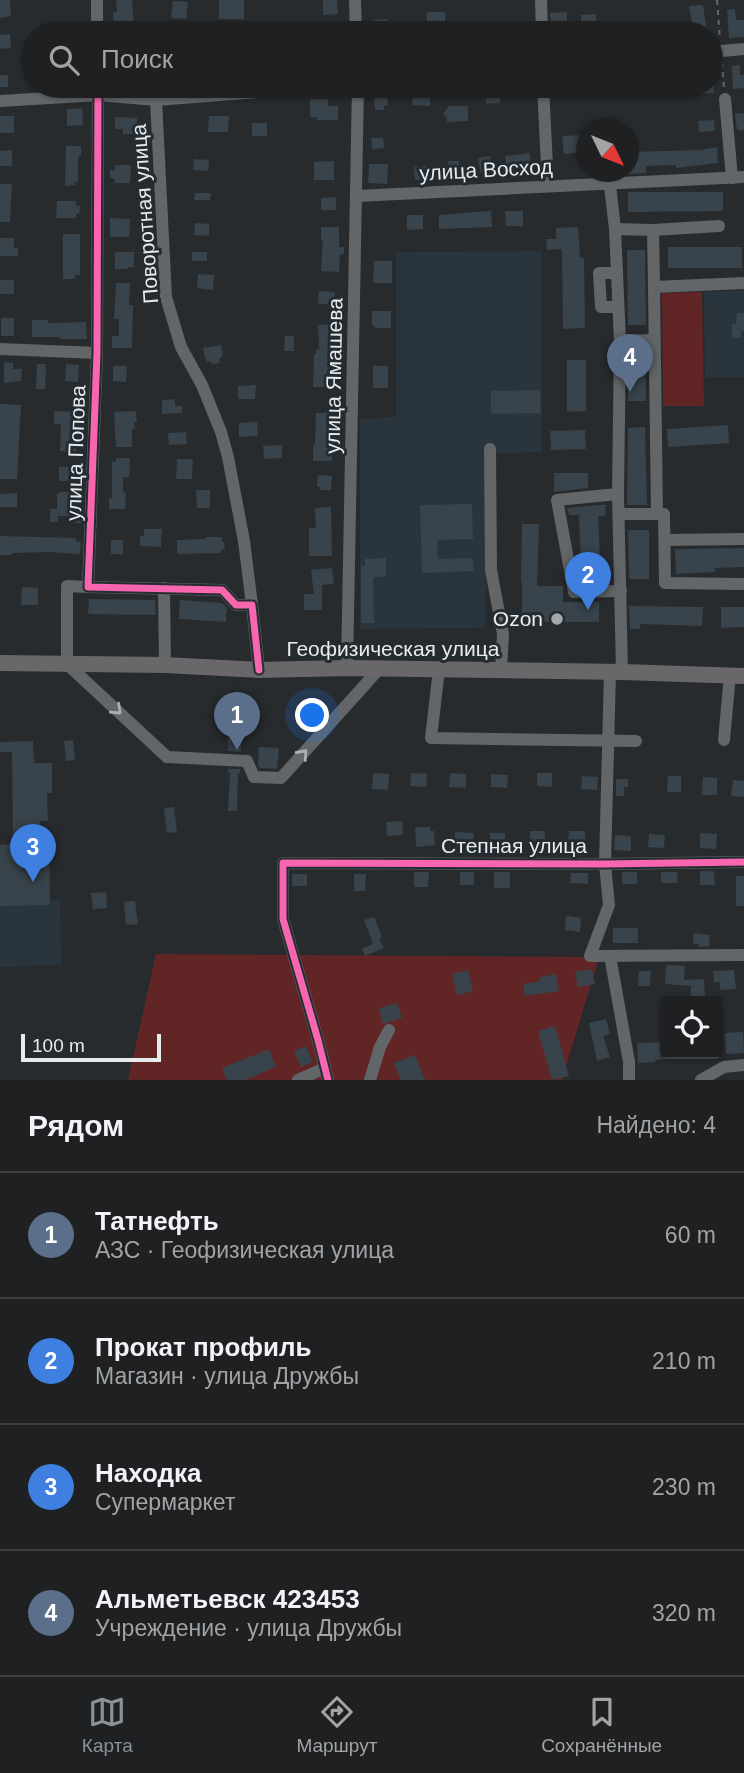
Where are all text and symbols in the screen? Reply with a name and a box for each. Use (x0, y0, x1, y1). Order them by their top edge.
search box (21, 21, 723, 98)
icon: search (45, 41, 83, 79)
text: Поиск (101, 44, 173, 74)
north arrow (576, 119, 639, 182)
street label: Поворотная улица (127, 123, 162, 305)
street label: улица Восход (419, 155, 553, 184)
street label: улица Ямашева (321, 298, 346, 454)
pin: 4 (607, 334, 653, 392)
street label: улица Попова (62, 384, 89, 521)
pin: 2 (565, 552, 611, 610)
place label: Ozon (493, 607, 543, 630)
marker: Ozon (549, 611, 565, 627)
street label: Геофизическая улица (286, 637, 500, 660)
pin: 1 (214, 692, 260, 750)
your location (295, 698, 329, 732)
one-way arrow (109, 702, 122, 715)
one-way arrow (295, 749, 308, 762)
pin: 3 (10, 824, 56, 882)
street label: Степная улица (441, 834, 587, 857)
map controls (660, 996, 723, 1059)
button: locate (660, 996, 723, 1059)
scale bar (21, 1031, 161, 1063)
text: 100 m (32, 1035, 85, 1056)
text: Рядом (28, 1109, 124, 1142)
text: Найдено: 4 (596, 1112, 716, 1138)
text: Татнефть (95, 1206, 219, 1236)
text: 1 (45, 1222, 57, 1248)
text: 60 m (665, 1222, 716, 1248)
text: АЗС · Геофизическая улица (95, 1237, 394, 1263)
text: Прокат профиль (95, 1332, 312, 1362)
text: 2 (45, 1348, 57, 1374)
text: 210 m (652, 1348, 716, 1374)
text: Магазин · улица Дружбы (95, 1363, 359, 1389)
text: Находка (95, 1458, 202, 1488)
text: 3 (45, 1474, 57, 1500)
text: 230 m (652, 1474, 716, 1500)
text: Супермаркет (95, 1489, 235, 1515)
text: Альметьевск 423453 (95, 1584, 360, 1614)
text: 4 (45, 1600, 57, 1626)
text: 320 m (652, 1600, 716, 1626)
text: Учреждение · улица Дружбы (95, 1615, 402, 1641)
tab: Карта (82, 1693, 133, 1757)
tab: Маршрут (296, 1693, 377, 1757)
tab: Сохранённые (541, 1693, 662, 1757)

